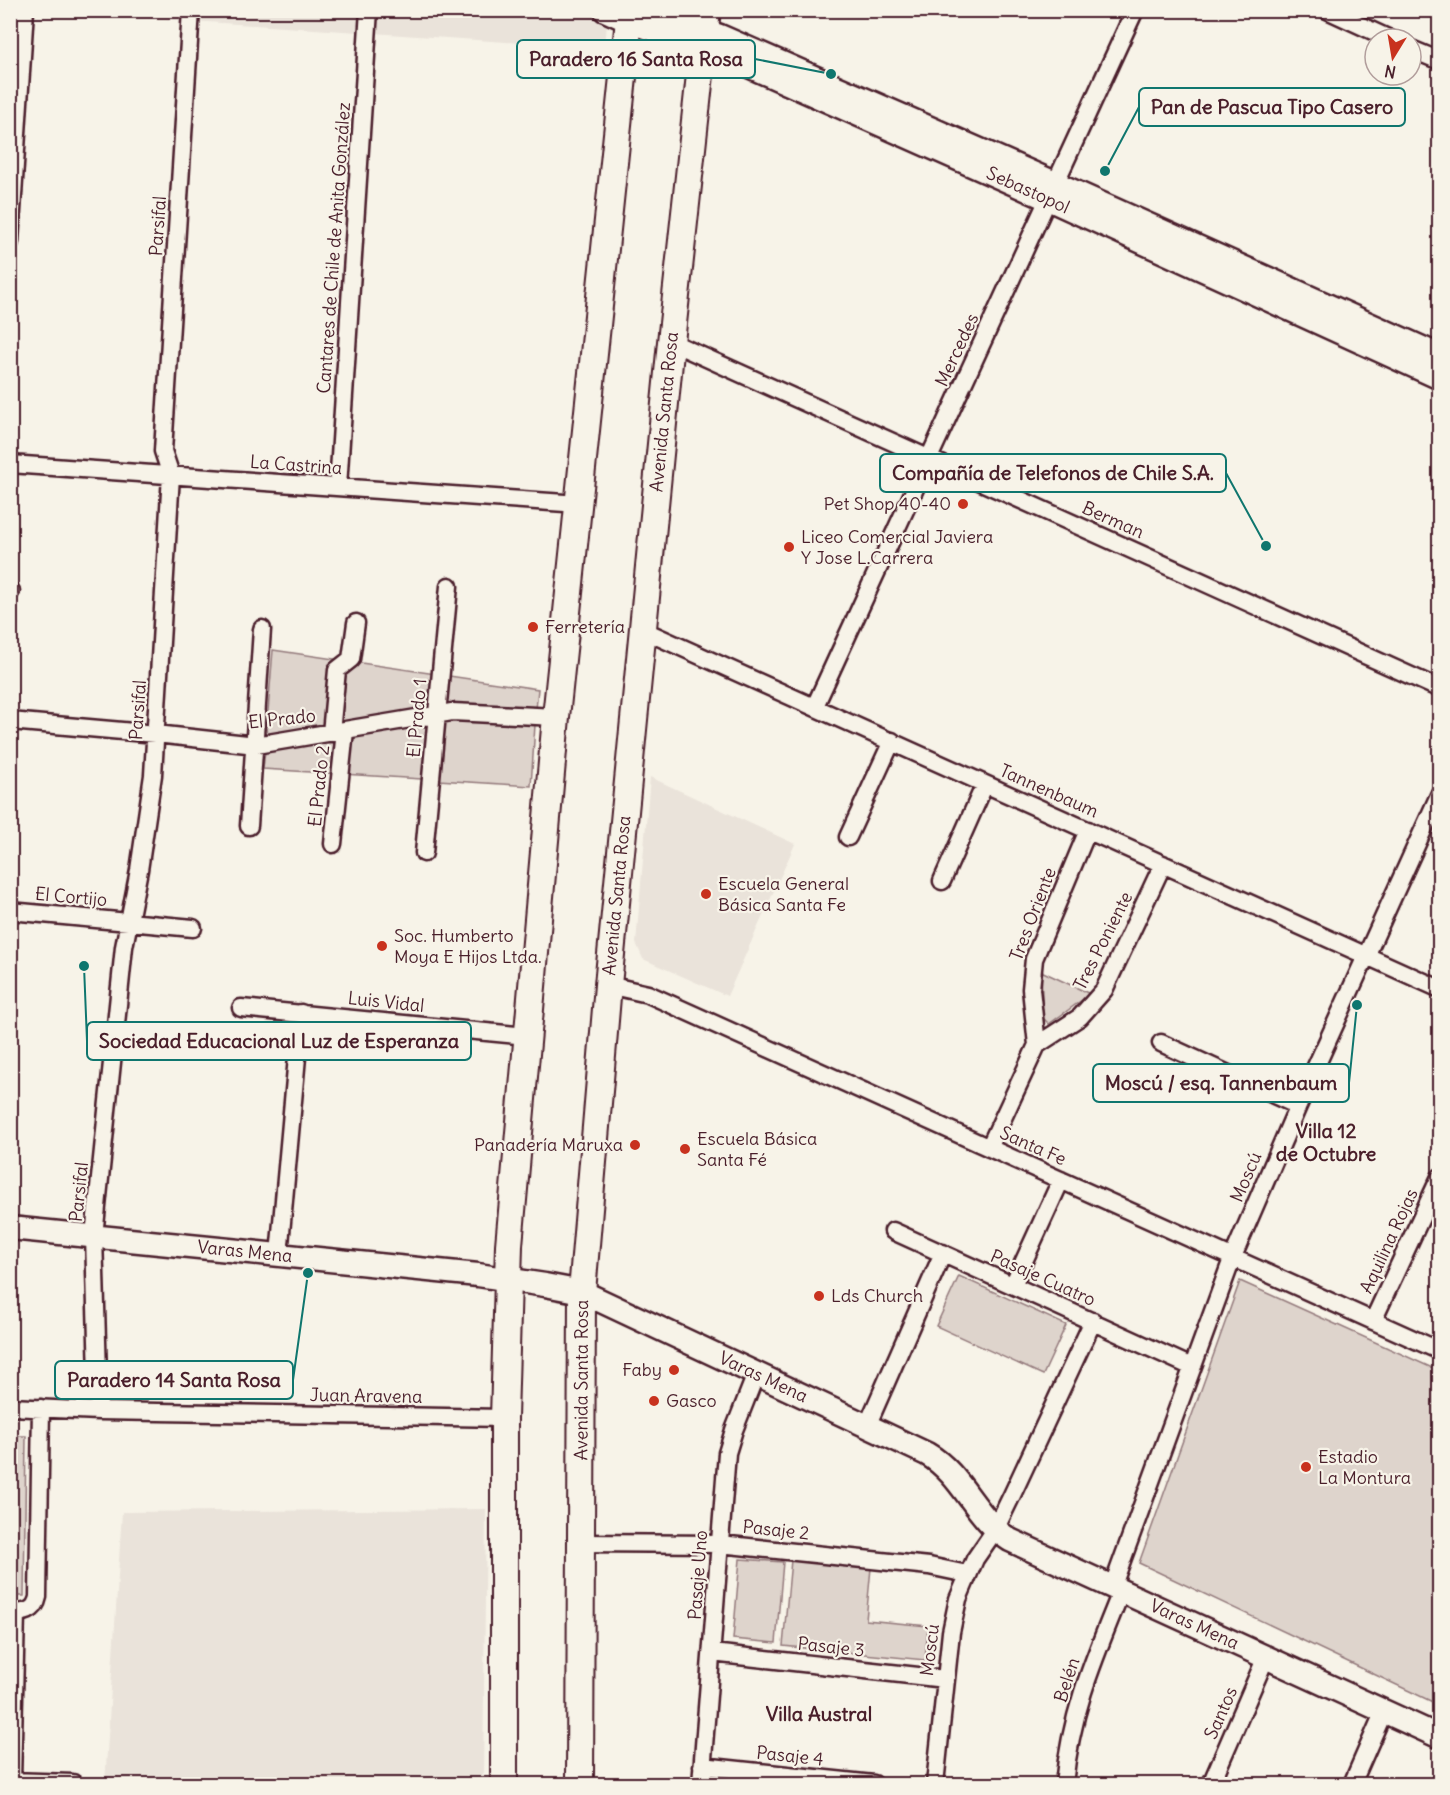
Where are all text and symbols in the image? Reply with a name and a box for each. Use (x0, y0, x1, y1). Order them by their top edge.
north arrow (1363, 27, 1423, 87)
callout: Paradero 16 Santa Rosa (517, 40, 755, 78)
text: Paradero 16 Santa Rosa (529, 46, 744, 71)
text: N (1383, 61, 1397, 83)
callout: Pan de Pascua Tipo Casero (1139, 88, 1405, 126)
text: Pan de Pascua Tipo Casero (1151, 94, 1393, 119)
street label: Cantares de Chile de Anita González (312, 101, 355, 394)
street label: Sebastopol (983, 161, 1073, 218)
street label: Parsifal (144, 195, 171, 257)
street label: Mercedes (930, 309, 984, 390)
street label: Avenida Santa Rosa (644, 331, 683, 493)
street label: La Castrina (249, 450, 343, 479)
callout: Compañía de Telefonos de Chile S.A. (880, 454, 1226, 492)
text: Compañía de Telefonos de Chile S.A. (892, 460, 1214, 485)
place label: Pet Shop 40-40 (824, 492, 951, 515)
street label: Berman (1079, 496, 1148, 543)
marker: Pet Shop 40-40 (956, 497, 970, 511)
place label: Liceo Comercial Javiera Y Jose L.Carrera (801, 525, 993, 569)
marker: Liceo Comercial Javiera Y Jose L.Carrera (782, 540, 796, 554)
place label: Ferretería (545, 615, 625, 638)
marker: Ferretería (526, 620, 540, 634)
street label: El Prado 1 (402, 678, 431, 758)
street label: Parsifal (124, 679, 151, 741)
street label: El Prado (247, 704, 317, 733)
street label: El Prado 2 (303, 744, 334, 828)
street label: Tannenbaum (996, 758, 1102, 823)
street label: Avenida Santa Rosa (597, 814, 636, 977)
street label: Tres Oriente (1004, 864, 1061, 964)
place label: Escuela General Básica Santa Fe (718, 872, 849, 916)
street label: El Cortijo (34, 882, 108, 911)
marker: Escuela General Básica Santa Fe (699, 887, 713, 901)
street label: Tres Poniente (1068, 888, 1137, 994)
place label: Soc. Humberto Moya E Hijos Ltda. (394, 924, 542, 968)
marker: Soc. Humberto Moya E Hijos Ltda. (375, 939, 389, 953)
street label: Luis Vidal (347, 986, 425, 1017)
callout: Sociedad Educacional Luz de Esperanza (87, 1022, 471, 1060)
text: Sociedad Educacional Luz de Esperanza (99, 1028, 460, 1053)
callout: Moscú / esq. Tannenbaum (1093, 1064, 1349, 1102)
text: Moscú / esq. Tannenbaum (1105, 1070, 1338, 1095)
district label: Villa 12 de Octubre (1276, 1118, 1377, 1166)
street label: Santa Fe (997, 1121, 1070, 1170)
place label: Escuela Básica Santa Fé (697, 1127, 817, 1171)
place label: Panadería Maruxa (474, 1133, 623, 1156)
marker: Panadería Maruxa (628, 1138, 642, 1152)
marker: Escuela Básica Santa Fé (678, 1142, 692, 1156)
street label: Moscú (1225, 1148, 1266, 1205)
street label: Parsifal (64, 1161, 93, 1223)
street label: Aquilina Rojas (1354, 1185, 1423, 1297)
street label: Varas Mena (196, 1235, 294, 1267)
street label: Pasaje Cuatro (987, 1244, 1099, 1311)
place label: Lds Church (831, 1284, 923, 1307)
marker: Lds Church (812, 1289, 826, 1303)
street label: Avenida Santa Rosa (569, 1300, 593, 1460)
street label: Varas Mena (715, 1346, 812, 1407)
place label: Faby (622, 1358, 662, 1381)
callout: Paradero 14 Santa Rosa (55, 1361, 293, 1399)
marker: Faby (667, 1363, 681, 1377)
text: Paradero 14 Santa Rosa (67, 1367, 282, 1392)
street label: Juan Aravena (309, 1383, 423, 1408)
place label: Gasco (666, 1389, 717, 1412)
marker: Gasco (647, 1394, 661, 1408)
place label: Estadio La Montura (1318, 1445, 1411, 1489)
marker: Estadio La Montura (1299, 1460, 1313, 1474)
street label: Pasaje 2 (742, 1515, 811, 1544)
street label: Pasaje Uno (683, 1529, 712, 1621)
street label: Varas Mena (1146, 1594, 1243, 1654)
street label: Moscú (915, 1623, 944, 1677)
street label: Pasaje 3 (796, 1632, 866, 1661)
street label: Belén (1049, 1655, 1085, 1705)
street label: Santos (1199, 1683, 1242, 1743)
district label: Villa Austral (766, 1701, 872, 1726)
street label: Pasaje 4 (755, 1741, 825, 1770)

